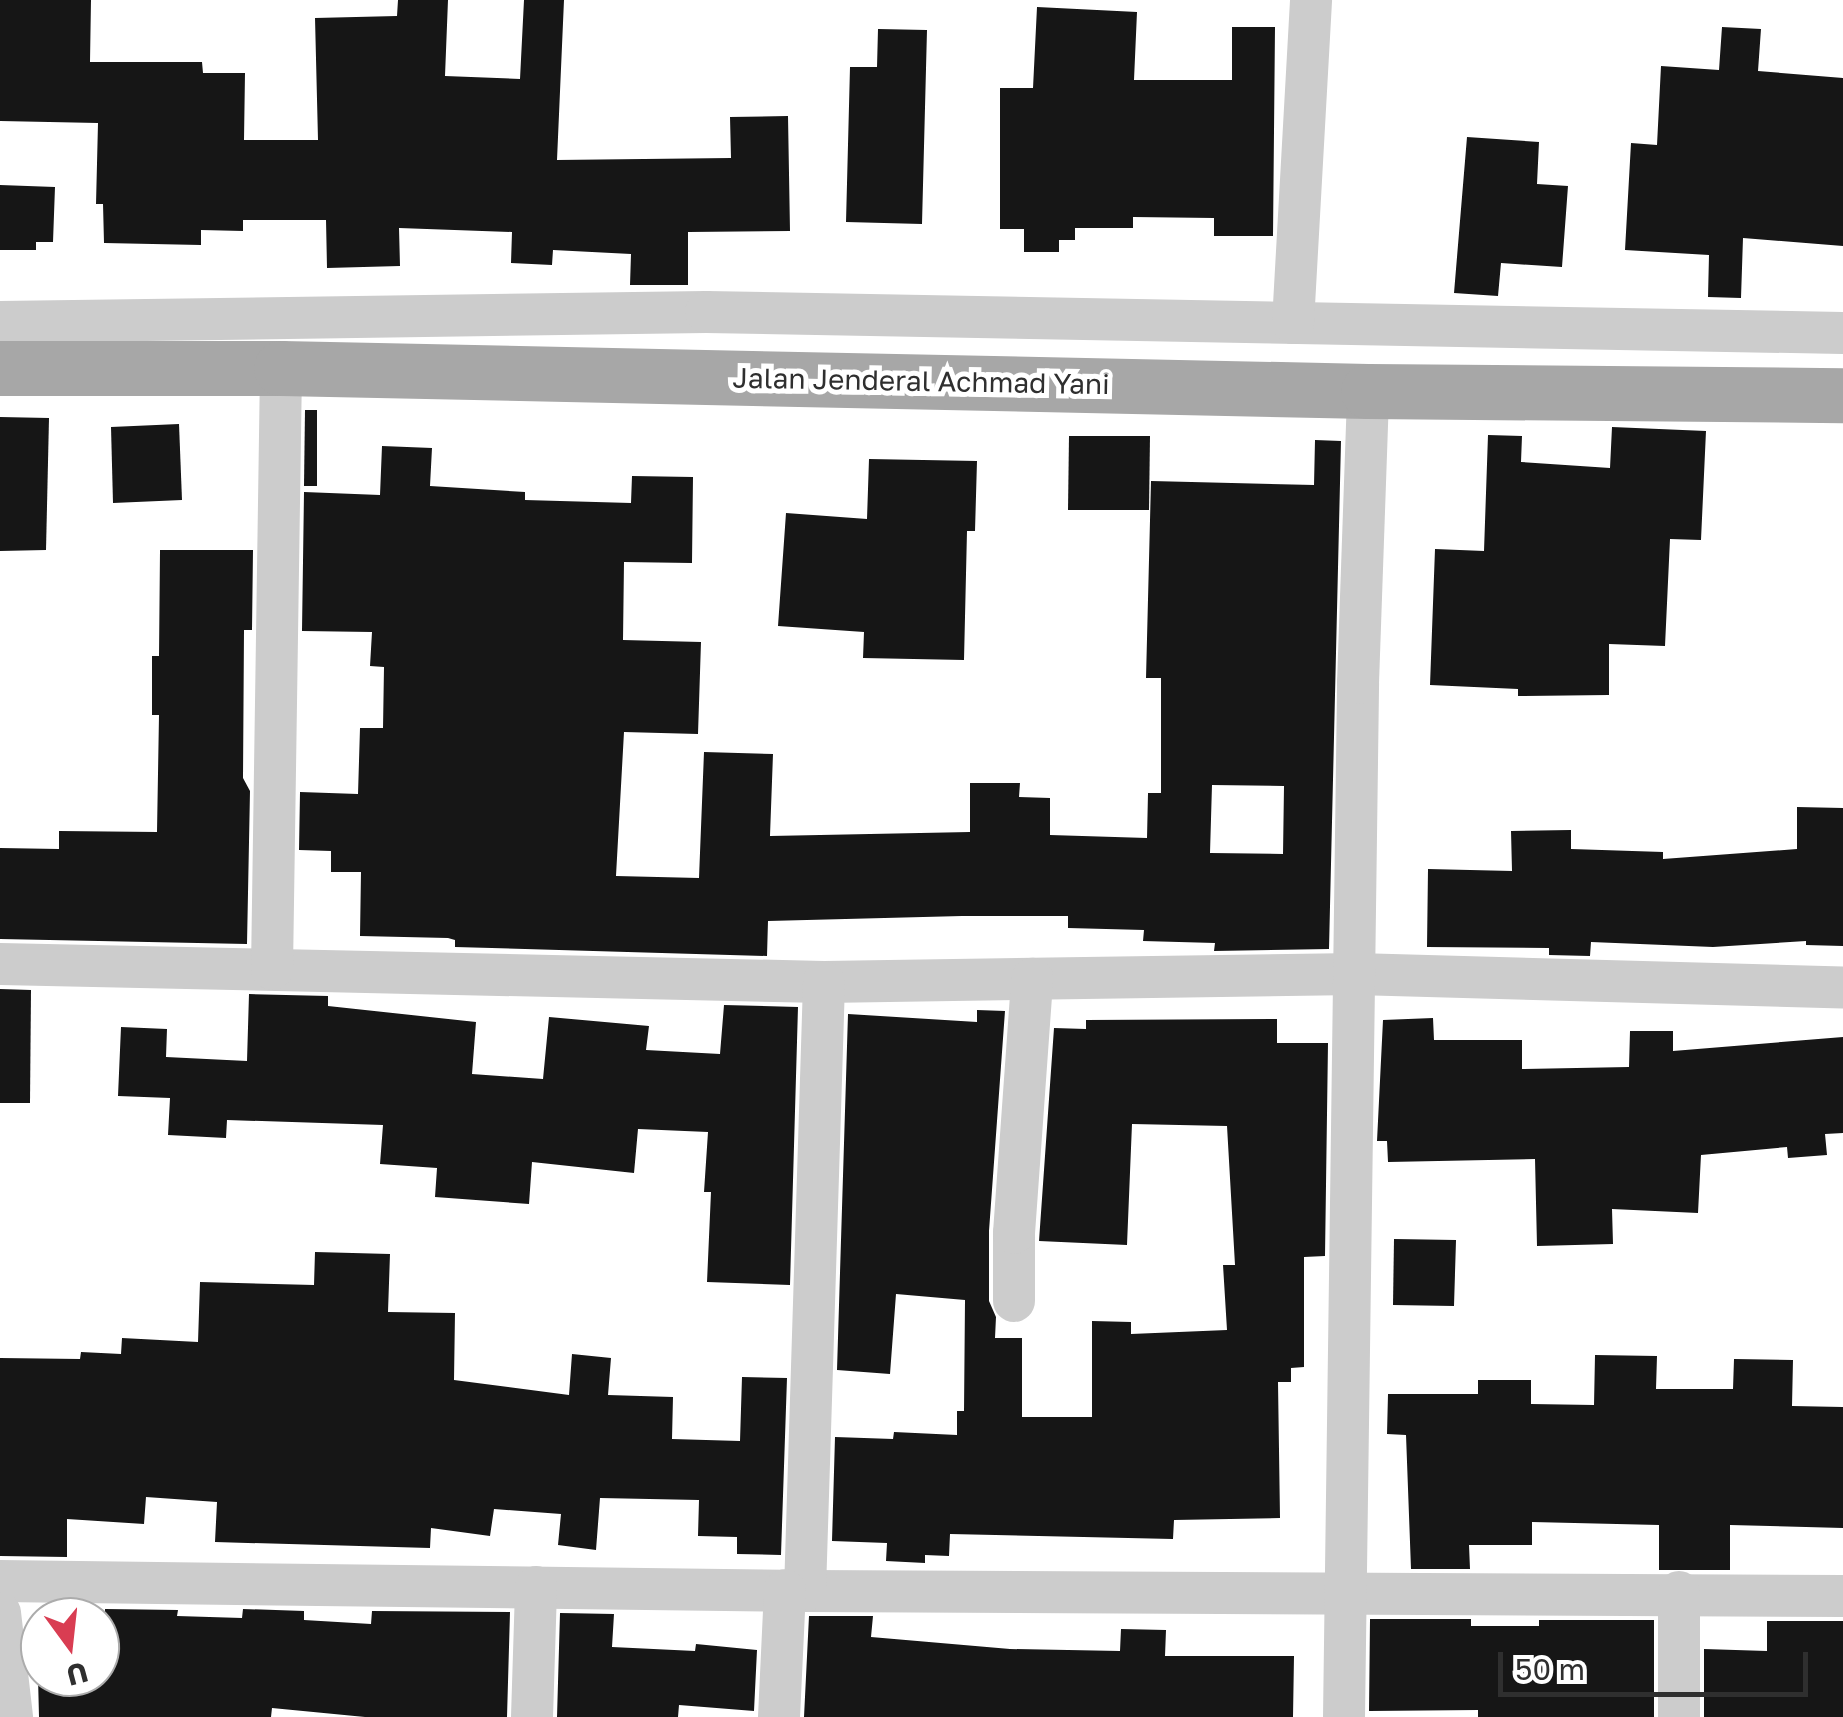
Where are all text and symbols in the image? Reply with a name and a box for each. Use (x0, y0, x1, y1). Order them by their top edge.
street label: Jalan Jenderal Achmad Yani (732, 361, 1110, 401)
north arrow (20, 1597, 120, 1697)
scale bar (1503, 1632, 1813, 1694)
text: 50 m (1515, 1651, 1585, 1687)
text: U (63, 1656, 92, 1693)

